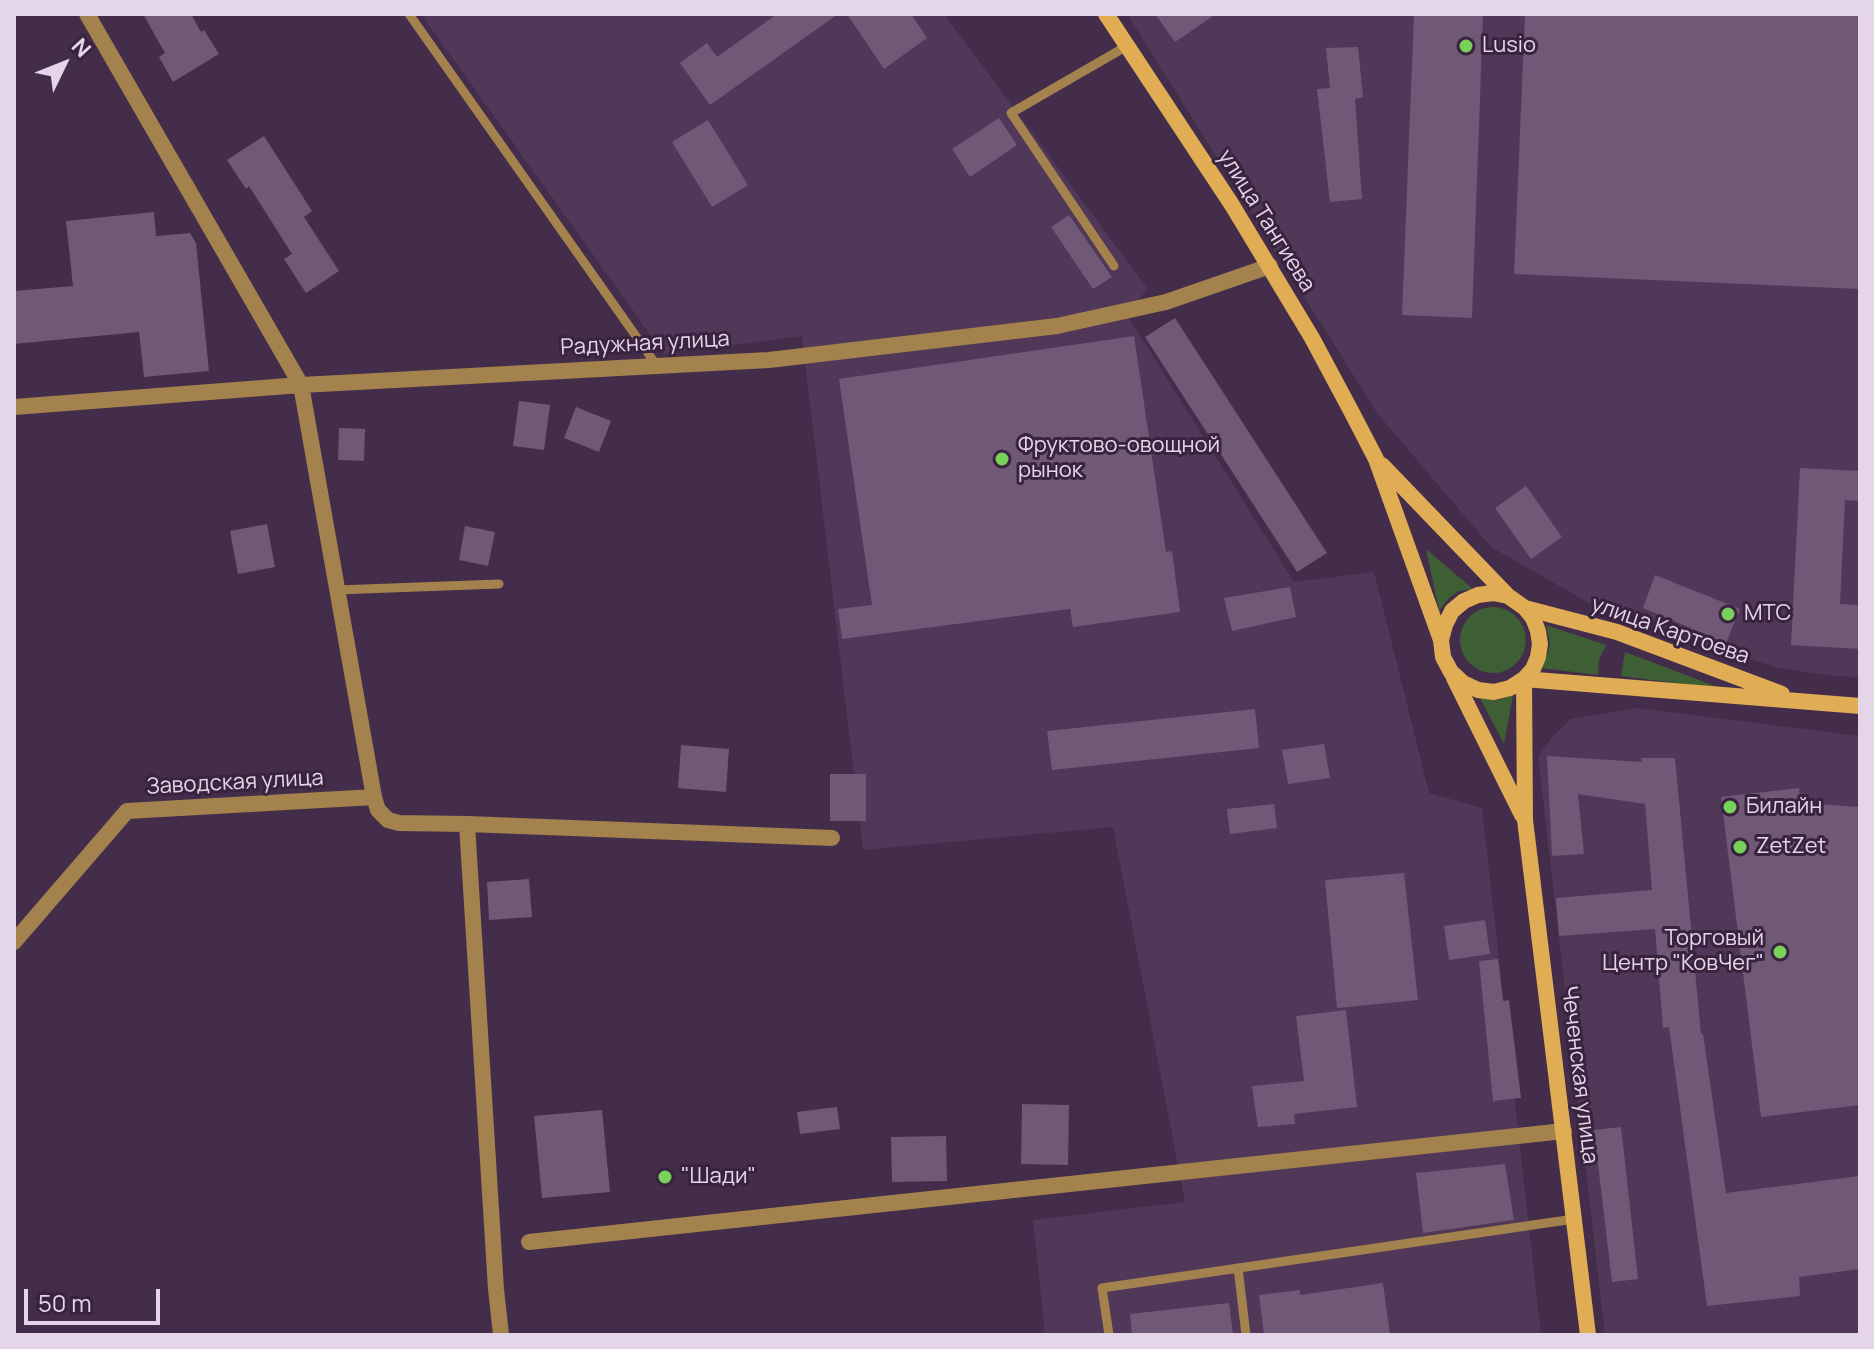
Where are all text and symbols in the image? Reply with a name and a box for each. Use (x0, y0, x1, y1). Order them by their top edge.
north arrow (24, 24, 104, 104)
text: N (65, 32, 98, 64)
place label: Lusio (1482, 33, 1536, 59)
marker: Lusio (1457, 37, 1475, 55)
street label: улица Тангиева (1212, 145, 1320, 297)
street label: Радужная улица (560, 326, 730, 362)
place label: Фруктово-овощной рынок (1018, 433, 1220, 484)
marker: Фруктово-овощной рынок (993, 450, 1011, 468)
street label: улица Картоева (1587, 592, 1753, 670)
place label: МТС (1744, 601, 1791, 627)
marker: МТС (1719, 605, 1737, 623)
street label: Заводская улица (146, 765, 324, 801)
place label: Билайн (1746, 794, 1822, 820)
marker: Билайн (1721, 798, 1739, 816)
place label: ZetZet (1756, 834, 1826, 860)
marker: ZetZet (1731, 838, 1749, 856)
place label: Торговый Центр "КовЧег" (1602, 926, 1764, 978)
marker: Торговый Центр "КовЧег" (1771, 943, 1789, 961)
street label: Чеченская улица (1555, 985, 1603, 1165)
place label: "Шади" (681, 1164, 756, 1190)
marker: "Шади" (656, 1168, 674, 1186)
scale bar (28, 1273, 164, 1323)
text: 50 m (38, 1286, 92, 1319)

